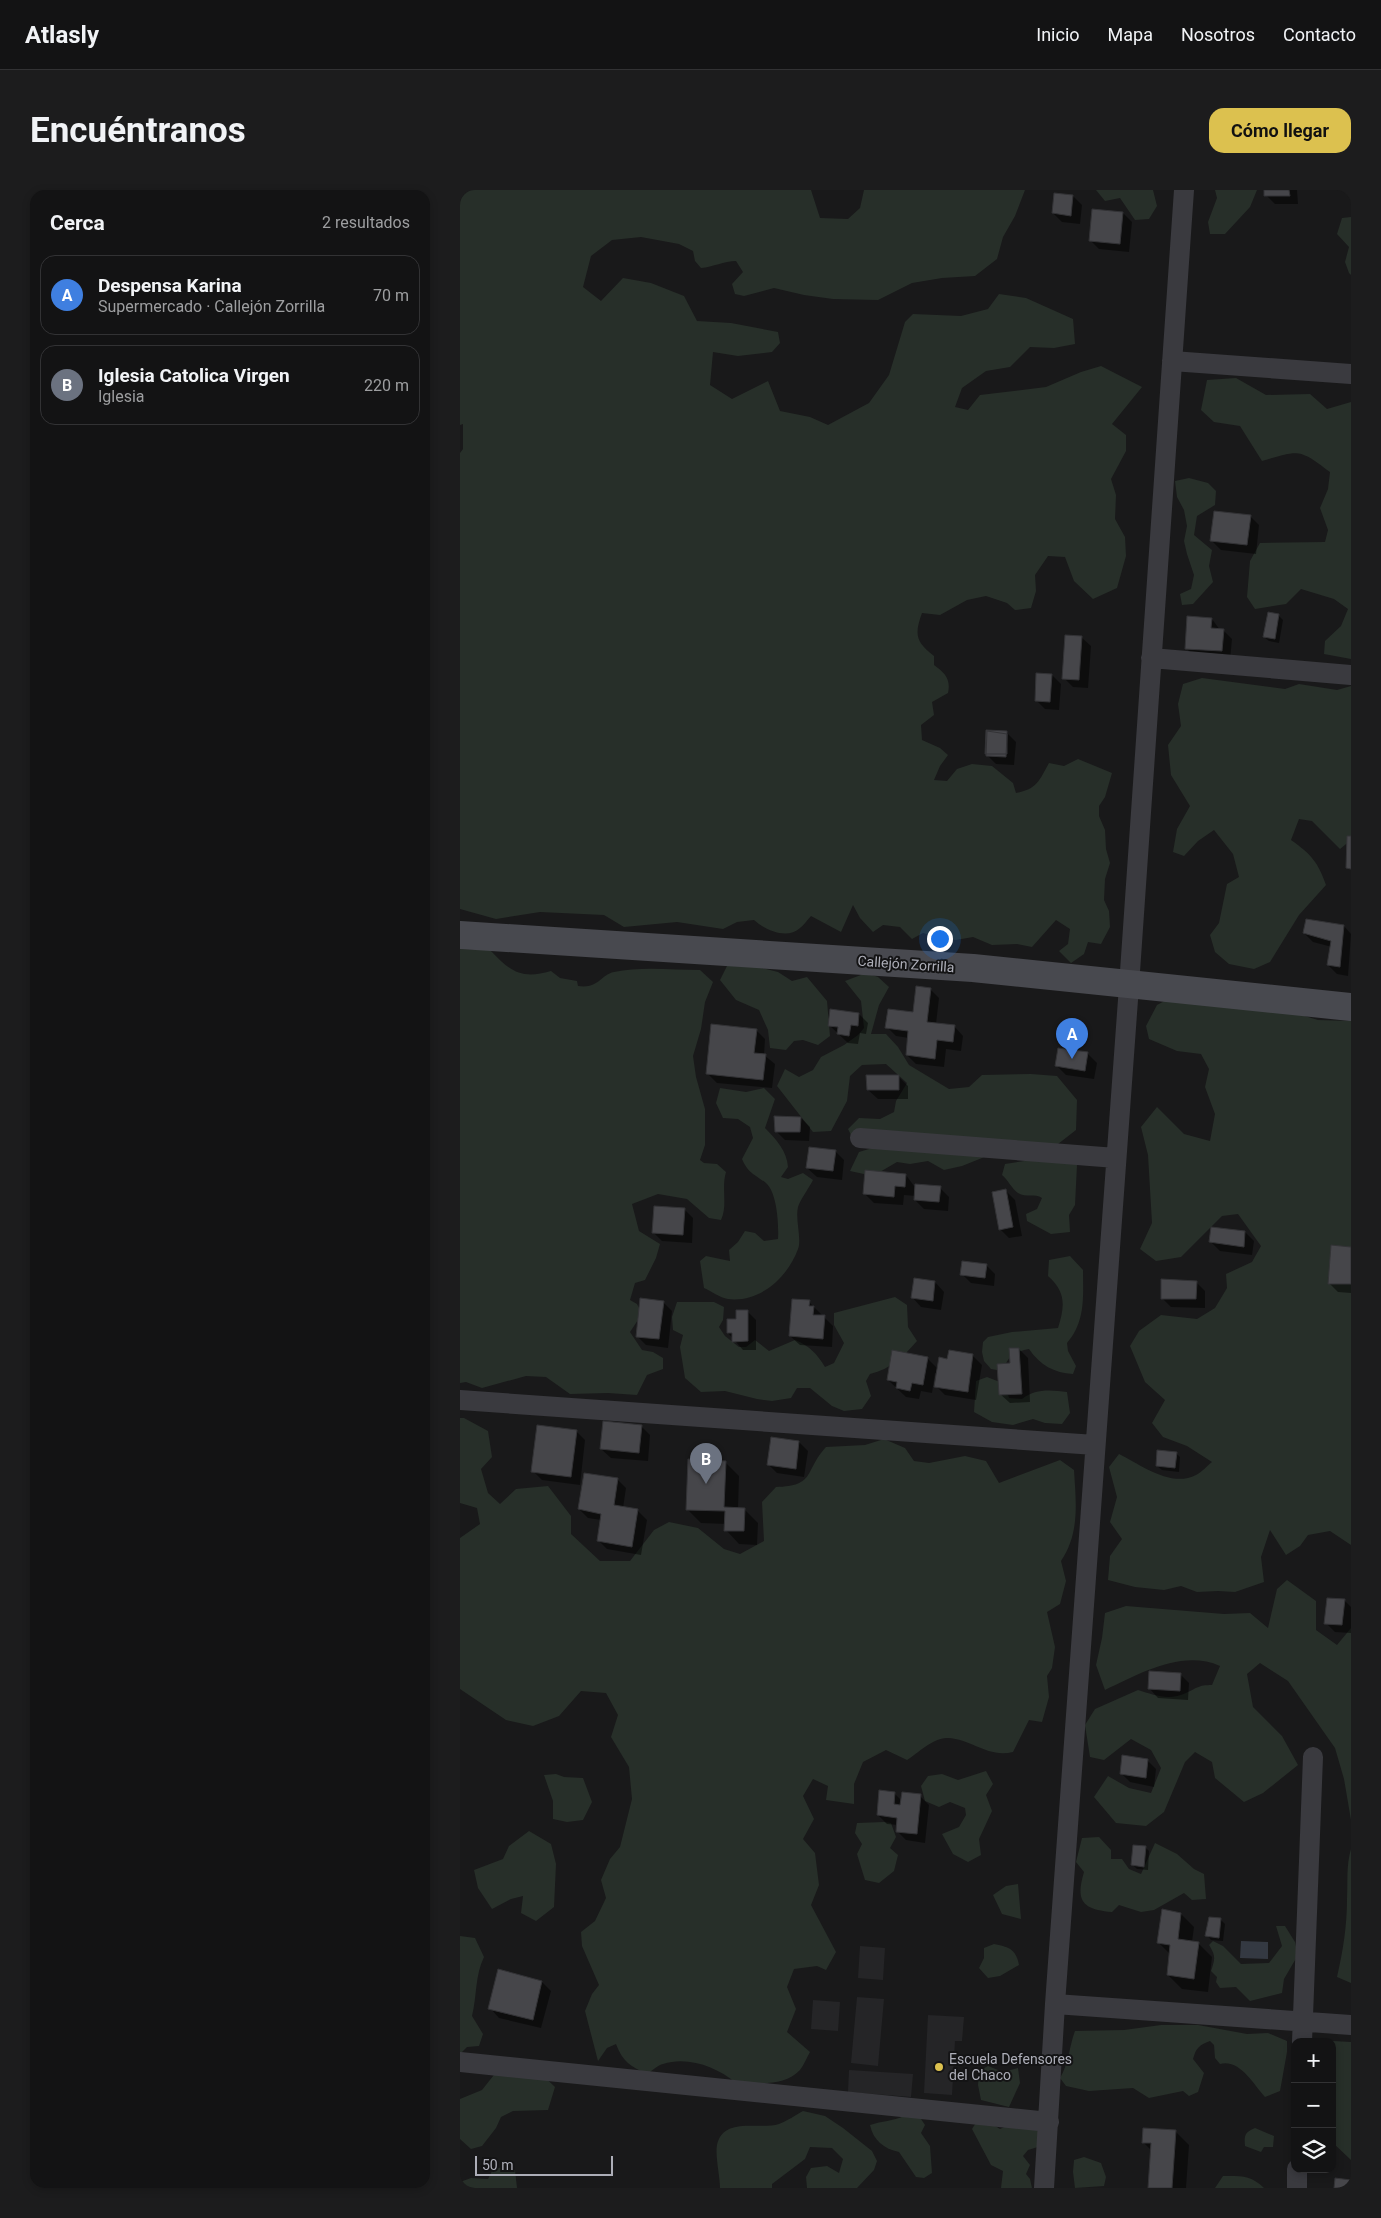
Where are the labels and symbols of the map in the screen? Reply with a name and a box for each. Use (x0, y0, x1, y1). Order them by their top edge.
your location (927, 926, 953, 952)
street label: Callejón Zorrilla (857, 953, 955, 975)
pin: A (1056, 1018, 1088, 1059)
pin: B (690, 1443, 722, 1484)
place label: Escuela Defensores del Chaco (949, 2051, 1072, 2083)
marker: Escuela Defensores del Chaco (933, 2061, 945, 2073)
scale bar (475, 2153, 612, 2176)

